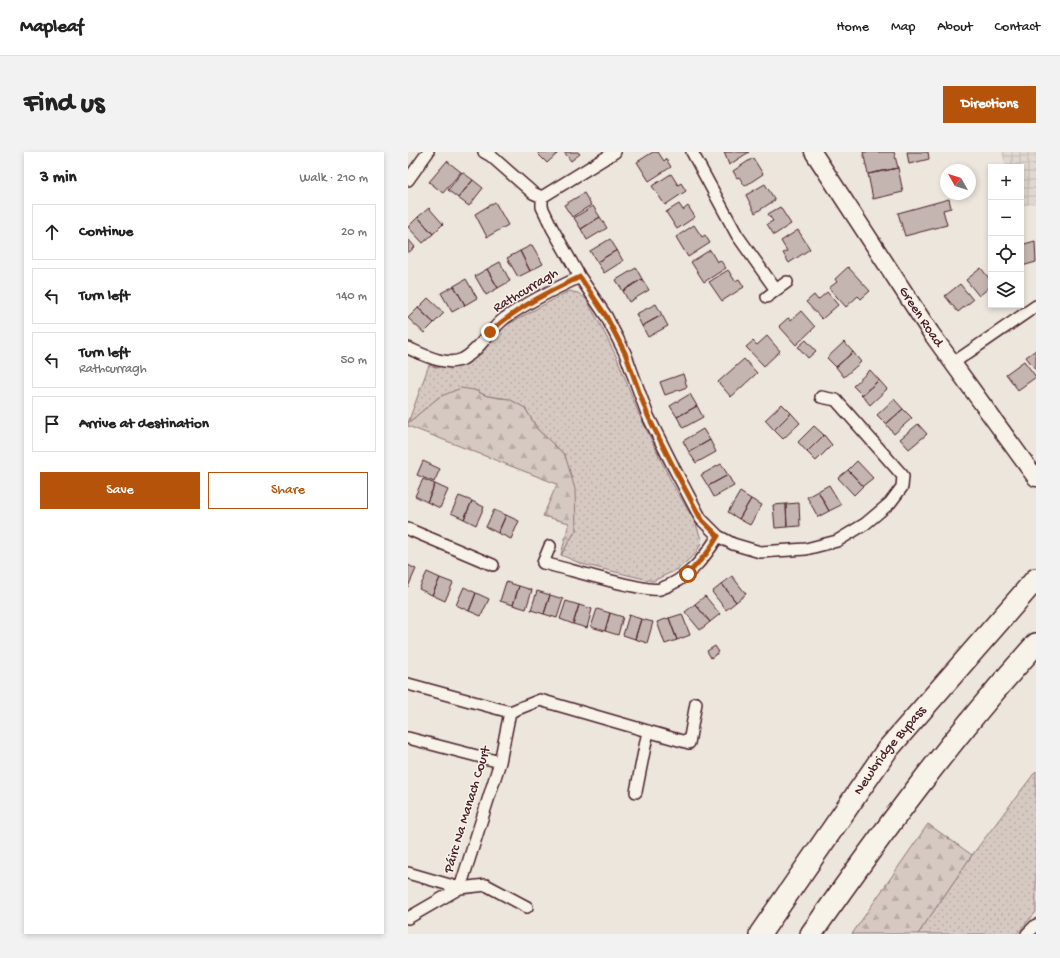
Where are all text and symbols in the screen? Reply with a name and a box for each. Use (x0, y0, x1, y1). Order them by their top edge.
text: Mapleaf (20, 16, 83, 39)
text: Home (837, 19, 869, 36)
text: Map (891, 19, 915, 36)
text: About (937, 19, 973, 36)
text: Contact (995, 19, 1040, 36)
button: Directions (943, 86, 1036, 123)
text: Find us (24, 88, 104, 121)
north arrow (940, 164, 976, 200)
map controls (988, 164, 1024, 308)
button: + (988, 164, 1024, 200)
text: 3 min (40, 168, 77, 188)
text: Walk · 210 m (300, 171, 368, 186)
button: − (988, 200, 1024, 236)
icon: ahead (41, 221, 63, 243)
text: Continue (79, 223, 133, 241)
text: 20 m (341, 225, 367, 240)
button: locate (988, 236, 1024, 272)
street label: Rathcurragh (490, 265, 562, 317)
button: layers (988, 272, 1024, 308)
street label: Green Road (895, 284, 948, 352)
icon: left (41, 285, 63, 307)
text: Turn left (79, 287, 130, 305)
text: 140 m (336, 289, 367, 304)
route end (481, 323, 499, 341)
text: Turn left (79, 344, 130, 362)
icon: left (41, 349, 63, 371)
text: 50 m (340, 353, 367, 368)
text: Rathcurragh (79, 362, 147, 377)
icon: arrive (41, 413, 63, 435)
text: Arrive at destination (79, 415, 209, 433)
button: Save (40, 472, 200, 509)
button: Share (208, 472, 368, 509)
route start (679, 565, 697, 583)
street label: Newbridge Bypass (850, 702, 931, 798)
street label: Páirc Na Manach Court (440, 743, 496, 876)

